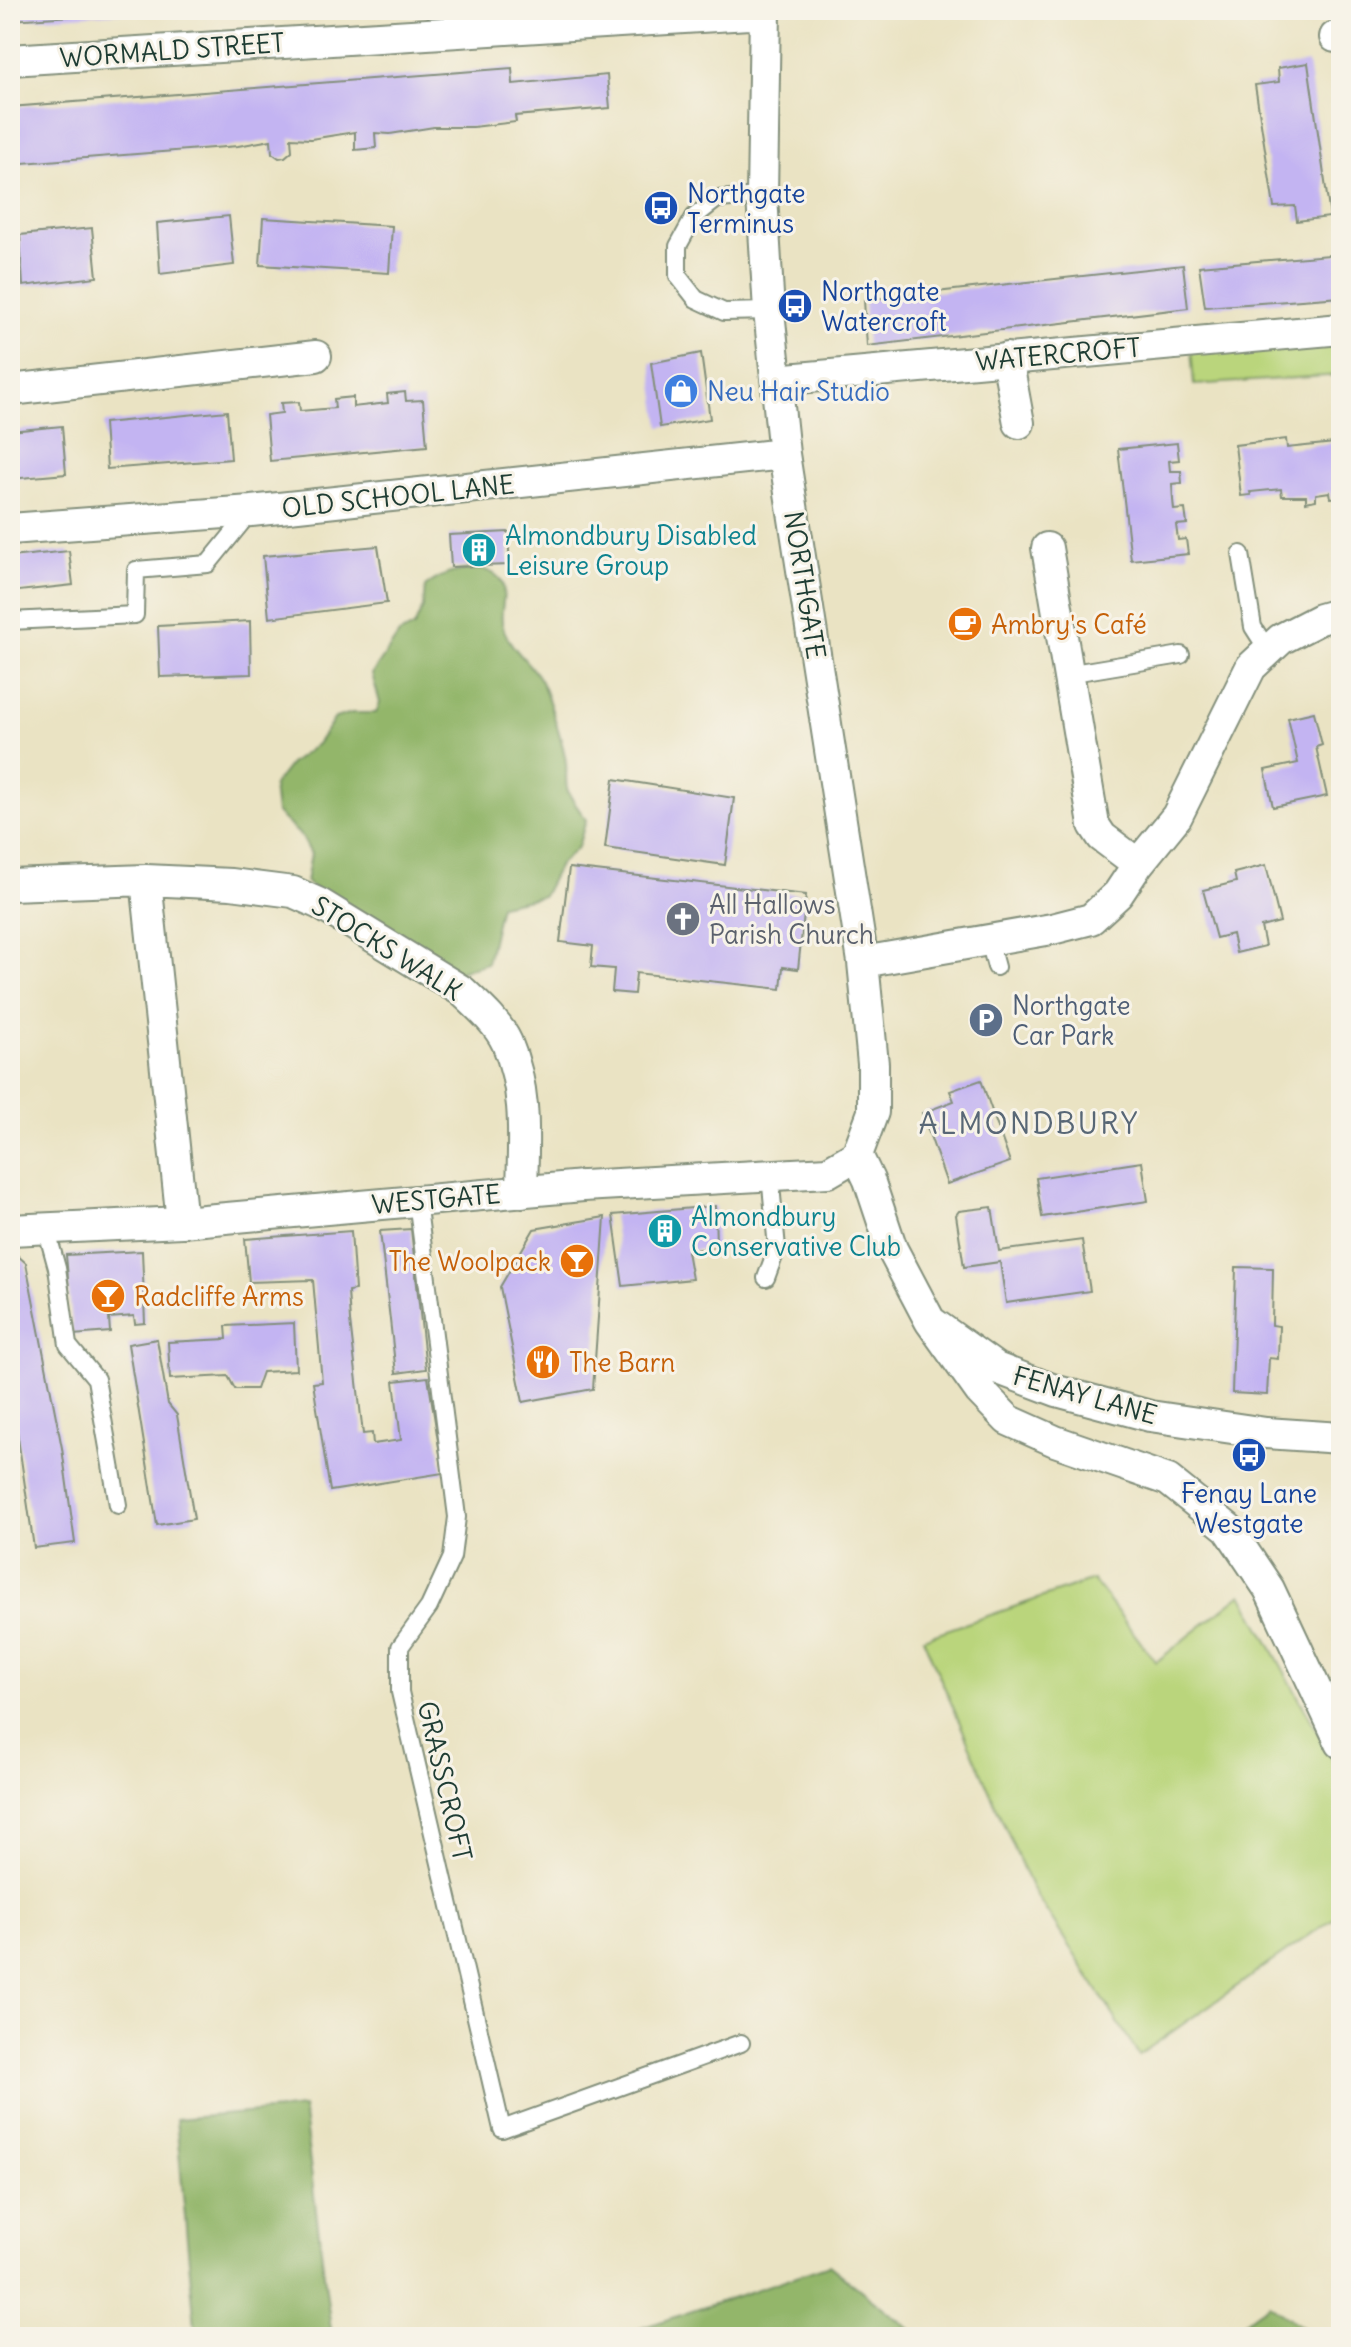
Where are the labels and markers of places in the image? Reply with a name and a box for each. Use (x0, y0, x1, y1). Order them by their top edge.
place label: Northgate Terminus (687, 177, 806, 240)
bus stop icon: Northgate Terminus (642, 189, 680, 227)
place label: Northgate Watercroft (821, 275, 947, 338)
bus stop icon: Northgate Watercroft (776, 287, 814, 325)
shop icon: Neu Hair Studio (662, 372, 700, 410)
place label: Neu Hair Studio (707, 375, 890, 408)
place label: Almondbury Disabled Leisure Group (505, 519, 757, 582)
building icon: Almondbury Disabled Leisure Group (460, 531, 498, 569)
cafe icon: Ambry's Café (946, 605, 984, 643)
place label: Ambry's Café (991, 608, 1147, 641)
place label: All Hallows Parish Church (709, 888, 874, 951)
church icon: All Hallows Parish Church (664, 900, 702, 938)
place label: Northgate Car Park (1012, 989, 1131, 1052)
parking icon: Northgate Car Park (967, 1001, 1005, 1039)
place label: Almondbury Conservative Club (691, 1200, 901, 1263)
building icon: Almondbury Conservative Club (646, 1212, 684, 1250)
bar icon: The Woolpack (558, 1242, 596, 1280)
place label: The Woolpack (388, 1245, 551, 1278)
bar icon: Radcliffe Arms (89, 1277, 127, 1315)
place label: Radcliffe Arms (134, 1280, 304, 1313)
restaurant icon: The Barn (524, 1343, 562, 1381)
place label: The Barn (569, 1346, 675, 1379)
bus stop icon: Fenay Lane Westgate (1230, 1436, 1268, 1474)
place label: Fenay Lane Westgate (1181, 1477, 1317, 1540)

